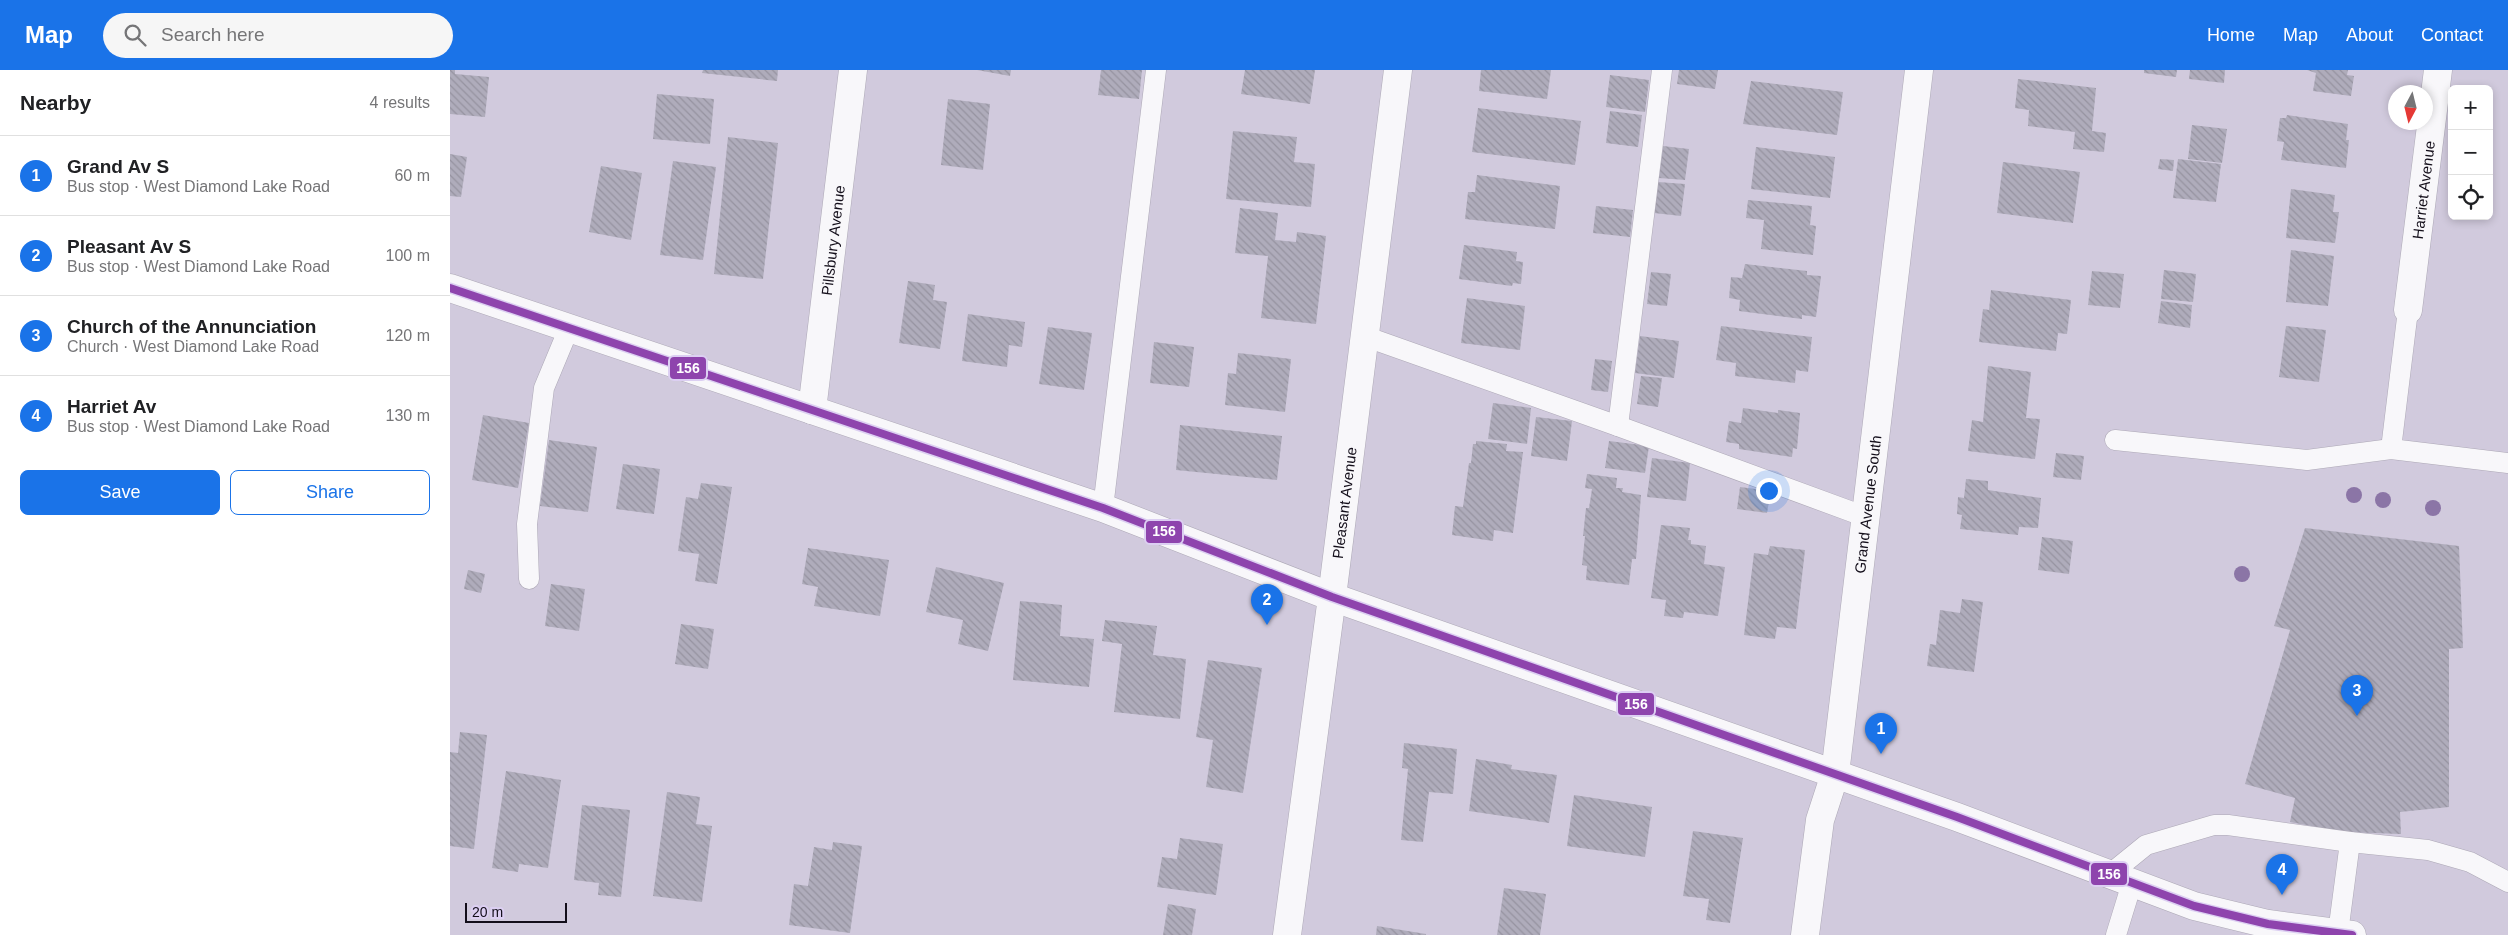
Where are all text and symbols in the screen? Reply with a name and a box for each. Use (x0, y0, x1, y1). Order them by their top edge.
search box (103, 13, 453, 58)
text: Map (25, 21, 73, 48)
icon: search (121, 21, 149, 49)
text: Search here (161, 24, 265, 45)
text: Home (2207, 25, 2255, 45)
text: Map (2283, 25, 2318, 45)
text: About (2346, 25, 2393, 45)
text: Contact (2421, 25, 2483, 45)
north arrow (2388, 85, 2433, 130)
map controls (2448, 85, 2493, 220)
button: + (2448, 85, 2493, 130)
text: Nearby (20, 91, 91, 114)
text: 4 results (370, 94, 430, 111)
button: − (2448, 130, 2493, 175)
street label: Harriet Avenue (2408, 140, 2438, 240)
text: Grand Av S (67, 156, 169, 177)
text: 1 (32, 167, 40, 184)
text: 60 m (394, 167, 430, 184)
button: locate (2448, 175, 2493, 220)
text: Bus stop · West Diamond Lake Road (67, 178, 330, 195)
street label: Pillsbury Avenue (817, 184, 848, 296)
text: Pleasant Av S (67, 236, 191, 257)
text: 2 (32, 247, 40, 264)
text: 100 m (386, 247, 430, 264)
text: Bus stop · West Diamond Lake Road (67, 258, 330, 275)
text: Church of the Annunciation (67, 316, 316, 337)
text: 3 (32, 327, 40, 344)
text: 120 m (386, 327, 430, 344)
text: Church · West Diamond Lake Road (67, 338, 319, 355)
line badge: 156 (669, 356, 707, 380)
text: 156 (676, 360, 700, 376)
text: Harriet Av (67, 396, 156, 417)
text: 4 (32, 407, 40, 424)
text: 130 m (386, 407, 430, 424)
text: Bus stop · West Diamond Lake Road (67, 418, 330, 435)
street label: Grand Avenue South (1851, 434, 1884, 574)
street label: Pleasant Avenue (1328, 446, 1359, 560)
button: Save (20, 470, 220, 515)
button: Share (230, 470, 430, 515)
your location (1756, 478, 1782, 504)
line badge: 156 (1145, 520, 1183, 544)
text: 156 (1152, 523, 1176, 539)
pin: 2 (1251, 584, 1283, 625)
pin: 3 (2341, 675, 2373, 716)
line badge: 156 (1617, 692, 1655, 716)
text: 156 (1624, 696, 1648, 712)
pin: 1 (1865, 713, 1897, 754)
pin: 4 (2266, 854, 2298, 895)
line badge: 156 (2090, 862, 2128, 886)
text: 156 (2097, 866, 2121, 882)
scale bar (465, 900, 568, 923)
text: 20 m (472, 904, 503, 920)

